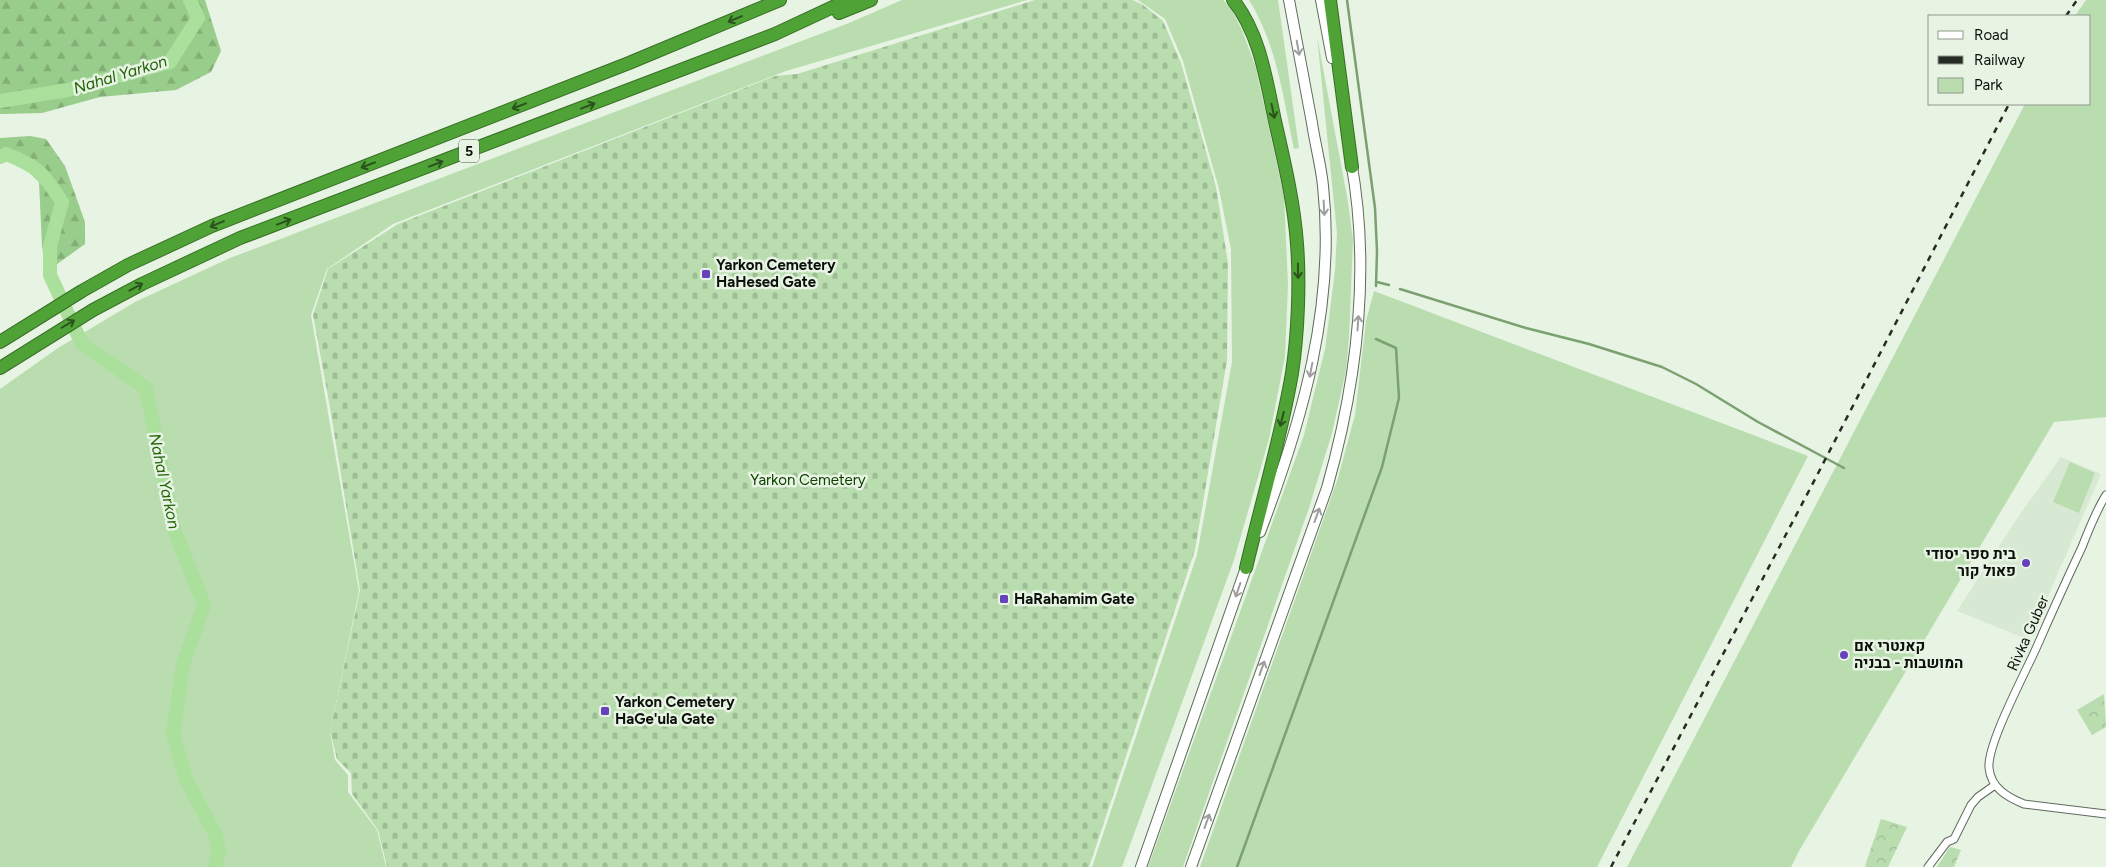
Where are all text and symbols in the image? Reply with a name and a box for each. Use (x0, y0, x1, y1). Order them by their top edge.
one-way arrow (728, 14, 743, 24)
legend (1928, 15, 2091, 105)
text: Road (1974, 26, 2009, 44)
one-way arrow (1294, 40, 1303, 56)
water label: Nahal Yarkon (71, 51, 169, 98)
text: Railway (1974, 51, 2025, 69)
text: Park (1974, 76, 2003, 94)
one-way arrow (580, 101, 595, 110)
one-way arrow (512, 102, 527, 111)
one-way arrow (1269, 102, 1278, 118)
road number: 5 (459, 140, 479, 162)
one-way arrow (428, 158, 443, 168)
one-way arrow (361, 160, 376, 170)
one-way arrow (1320, 200, 1329, 216)
one-way arrow (276, 216, 291, 226)
one-way arrow (210, 220, 225, 230)
place label: Yarkon Cemetery HaHesed Gate (716, 256, 836, 291)
one-way arrow (1293, 262, 1303, 279)
marker: Yarkon Cemetery HaHesed Gate (700, 268, 712, 280)
one-way arrow (128, 282, 143, 292)
one-way arrow (1353, 315, 1363, 331)
one-way arrow (61, 319, 75, 329)
one-way arrow (1306, 361, 1315, 377)
one-way arrow (1277, 410, 1286, 426)
water label: Nahal Yarkon (145, 432, 184, 531)
park label: Yarkon Cemetery (750, 471, 866, 489)
one-way arrow (1313, 508, 1322, 524)
place label: בית ספר יסודי פאול קור (1926, 545, 2016, 580)
marker: בית ספר יסודי פאול קור (2020, 557, 2032, 569)
one-way arrow (1233, 582, 1242, 597)
place label: HaRahamim Gate (1014, 590, 1135, 608)
street label: Rivka Guber (2003, 592, 2053, 674)
marker: HaRahamim Gate (998, 593, 1010, 605)
place label: קאנטרי אם המושבות - בבניה (1854, 637, 1963, 672)
marker: קאנטרי אם המושבות - בבניה (1838, 649, 1850, 661)
one-way arrow (1258, 661, 1267, 677)
place label: Yarkon Cemetery HaGe'ula Gate (615, 693, 735, 728)
marker: Yarkon Cemetery HaGe'ula Gate (599, 705, 611, 717)
one-way arrow (1203, 814, 1212, 829)

